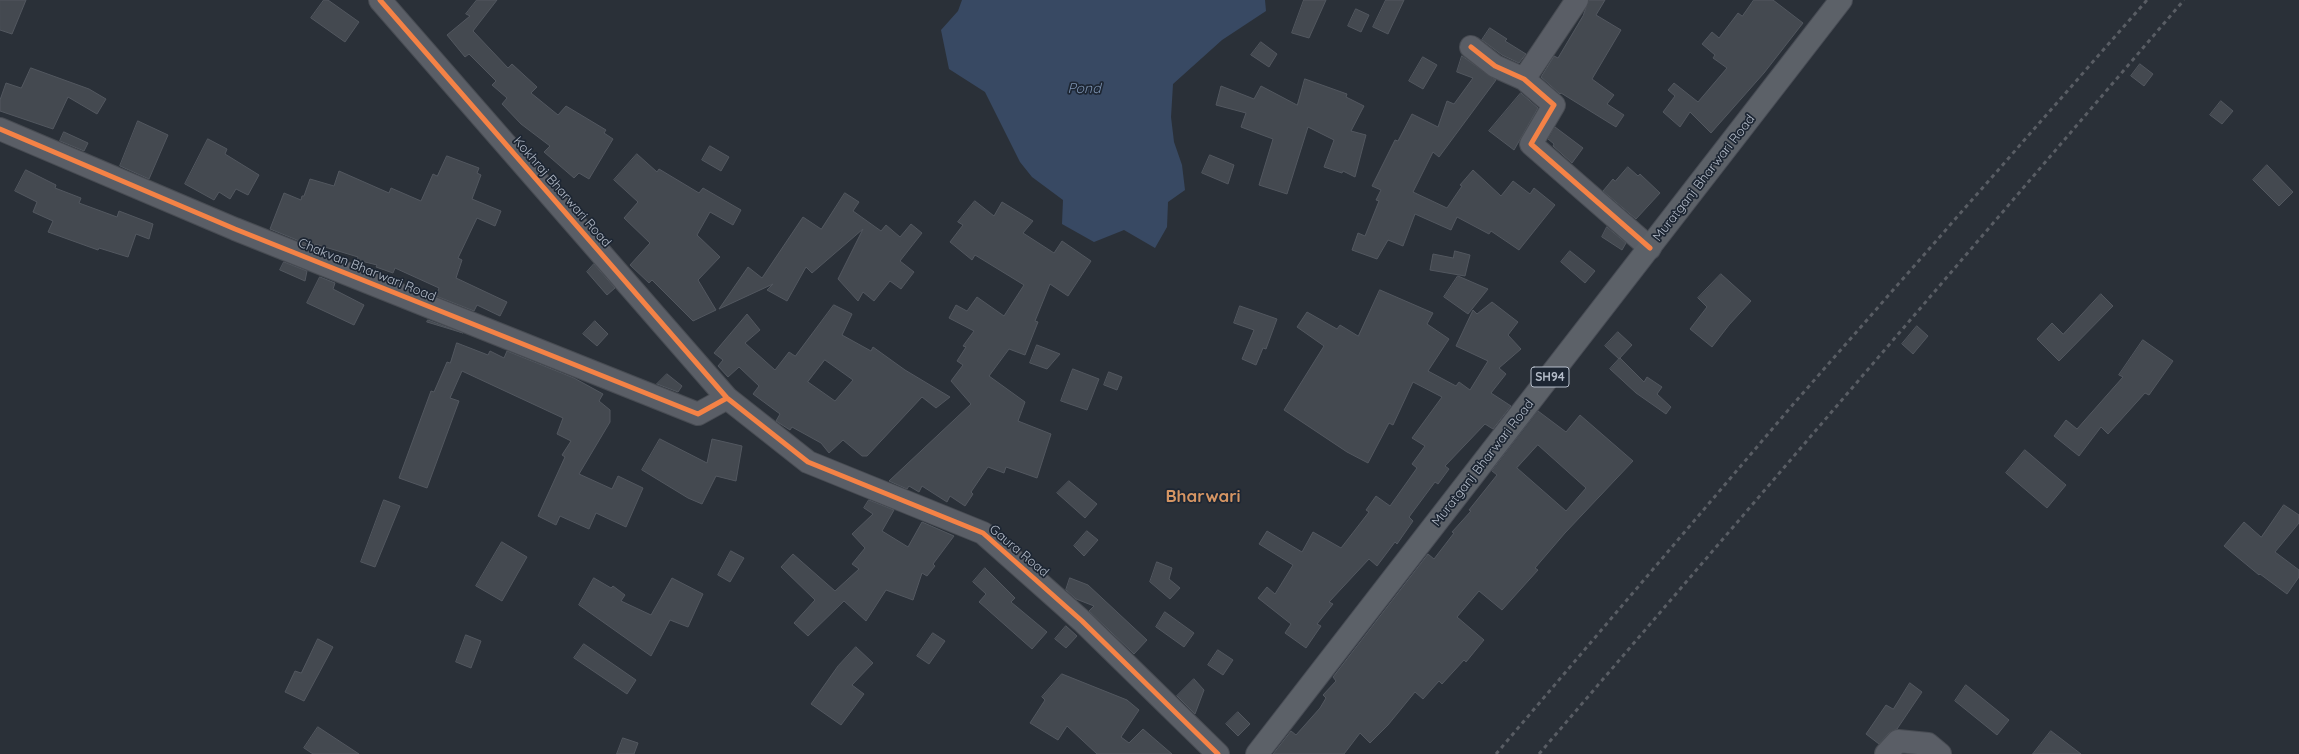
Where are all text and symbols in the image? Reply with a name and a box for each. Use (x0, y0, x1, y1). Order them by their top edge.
water label: Pond (1067, 81, 1101, 97)
street label: Muratganj Bharwari Road (1650, 112, 1758, 244)
street label: Kokhraj Bharwari Road (510, 134, 614, 250)
street label: Chakvan Bharwari Road (296, 235, 438, 305)
road number: SH94 (1531, 367, 1569, 387)
street label: Muratganj Bharwari Road (1429, 397, 1537, 529)
district label: Bharwari (1165, 487, 1241, 507)
street label: Gaura Road (986, 522, 1052, 580)

